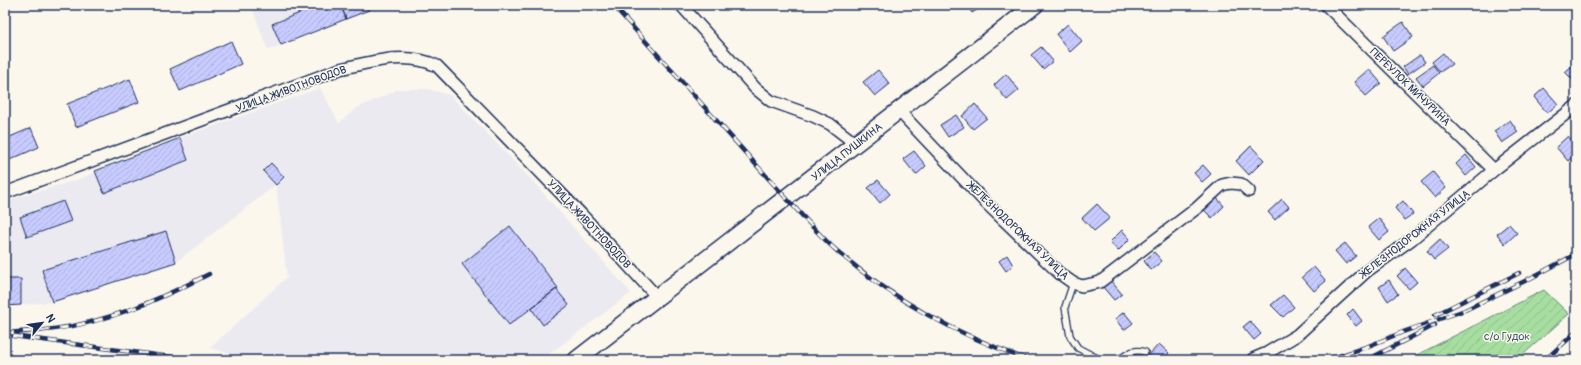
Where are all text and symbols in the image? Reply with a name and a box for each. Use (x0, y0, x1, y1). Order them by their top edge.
street label: ПЕРЕУЛОК МИЧУРИНА (1367, 45, 1453, 129)
street label: УЛИЦА ЖИВОТНОВОДОВ (234, 63, 348, 115)
street label: УЛИЦА ПУШКИНА (809, 120, 885, 184)
street label: УЛИЦА ЖИВОТНОВОДОВ (544, 177, 634, 271)
street label: ЖЕЛЕЗНОДОРОЖНАЯ УЛИЦА (963, 178, 1071, 283)
street label: ЖЕЛЕЗНОДОРОЖНАЯ УЛИЦА (1356, 187, 1472, 282)
north arrow (22, 303, 62, 343)
text: N (43, 312, 58, 325)
park label: с/о Гудок (1484, 330, 1530, 343)

